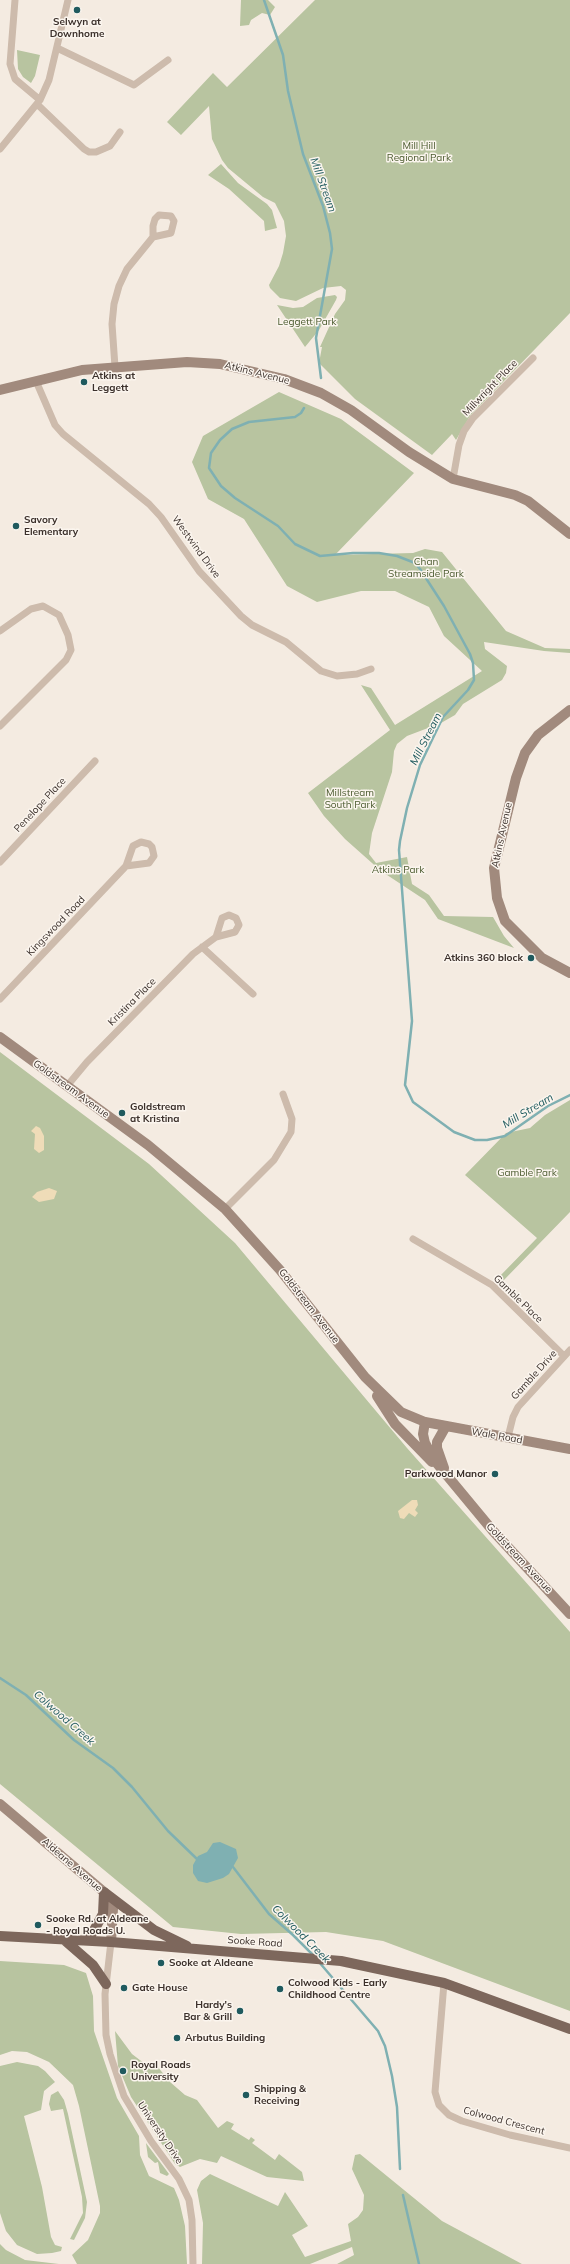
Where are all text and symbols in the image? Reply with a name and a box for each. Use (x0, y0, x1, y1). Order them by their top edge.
marker: Selwyn at Downhome (72, 5, 82, 15)
place label: Selwyn at Downhome (50, 16, 104, 40)
park label: Mill Hill Regional Park (387, 140, 451, 164)
water label: Mill Stream (307, 156, 339, 214)
park label: Leggett Park (278, 316, 336, 328)
street label: Millwright Place (460, 357, 520, 419)
street label: Atkins Avenue (223, 359, 291, 387)
place label: Atkins at Leggett (92, 370, 135, 394)
marker: Atkins at Leggett (79, 377, 89, 387)
street label: Westwind Drive (169, 513, 223, 581)
place label: Savory Elementary (24, 514, 78, 538)
marker: Savory Elementary (11, 521, 21, 531)
park label: Chan Streamside Park (388, 556, 464, 580)
water label: Mill Stream (407, 711, 445, 767)
street label: Penelope Place (12, 775, 68, 835)
park label: Millstream South Park (325, 787, 375, 810)
street label: Atkins Avenue (489, 801, 515, 869)
park label: Atkins Park (372, 864, 424, 876)
street label: Kingswood Road (24, 894, 88, 958)
place label: Atkins 360 block (444, 952, 523, 964)
marker: Atkins 360 block (526, 953, 536, 963)
street label: Kristina Place (106, 976, 158, 1028)
street label: Goldstream Avenue (31, 1057, 111, 1121)
water label: Mill Stream (500, 1091, 556, 1131)
place label: Goldstream at Kristina (130, 1101, 185, 1124)
marker: Goldstream at Kristina (117, 1108, 127, 1118)
park label: Gamble Park (497, 1167, 557, 1179)
street label: Goldstream Avenue (276, 1266, 342, 1346)
street label: Gamble Place (491, 1273, 545, 1325)
street label: Gamble Drive (509, 1348, 559, 1402)
street label: Wale Road (471, 1426, 523, 1446)
place label: Parkwood Manor (405, 1468, 487, 1480)
marker: Parkwood Manor (490, 1469, 500, 1479)
street label: Goldstream Avenue (484, 1521, 554, 1595)
water label: Colwood Creek (31, 1688, 97, 1748)
street label: Aldeane Avenue (39, 1836, 105, 1894)
water label: Colwood Creek (269, 1902, 333, 1966)
place label: Sooke Rd. at Aldeane - Royal Roads U. (46, 1913, 148, 1936)
marker: Sooke Rd. at Aldeane - Royal Roads U. (33, 1920, 43, 1930)
street label: Sooke Road (227, 1934, 283, 1950)
place label: Sooke at Aldeane (169, 1957, 253, 1969)
marker: Sooke at Aldeane (156, 1958, 166, 1968)
place label: Colwood Kids - Early Childhood Centre (288, 1977, 387, 2000)
place label: Gate House (132, 1982, 188, 1994)
marker: Gate House (119, 1983, 129, 1993)
marker: Colwood Kids - Early Childhood Centre (275, 1984, 285, 1994)
place label: Hardy's Bar & Grill (183, 1999, 232, 2022)
marker: Hardy's Bar & Grill (235, 2006, 245, 2016)
place label: Arbutus Building (185, 2032, 265, 2044)
marker: Arbutus Building (172, 2033, 182, 2043)
place label: Royal Roads University (131, 2059, 191, 2082)
marker: Royal Roads University (118, 2066, 128, 2076)
place label: Shipping & Receiving (254, 2083, 306, 2106)
marker: Shipping & Receiving (241, 2090, 251, 2100)
street label: University Drive (135, 2099, 185, 2167)
street label: Colwood Crescent (462, 2104, 546, 2138)

